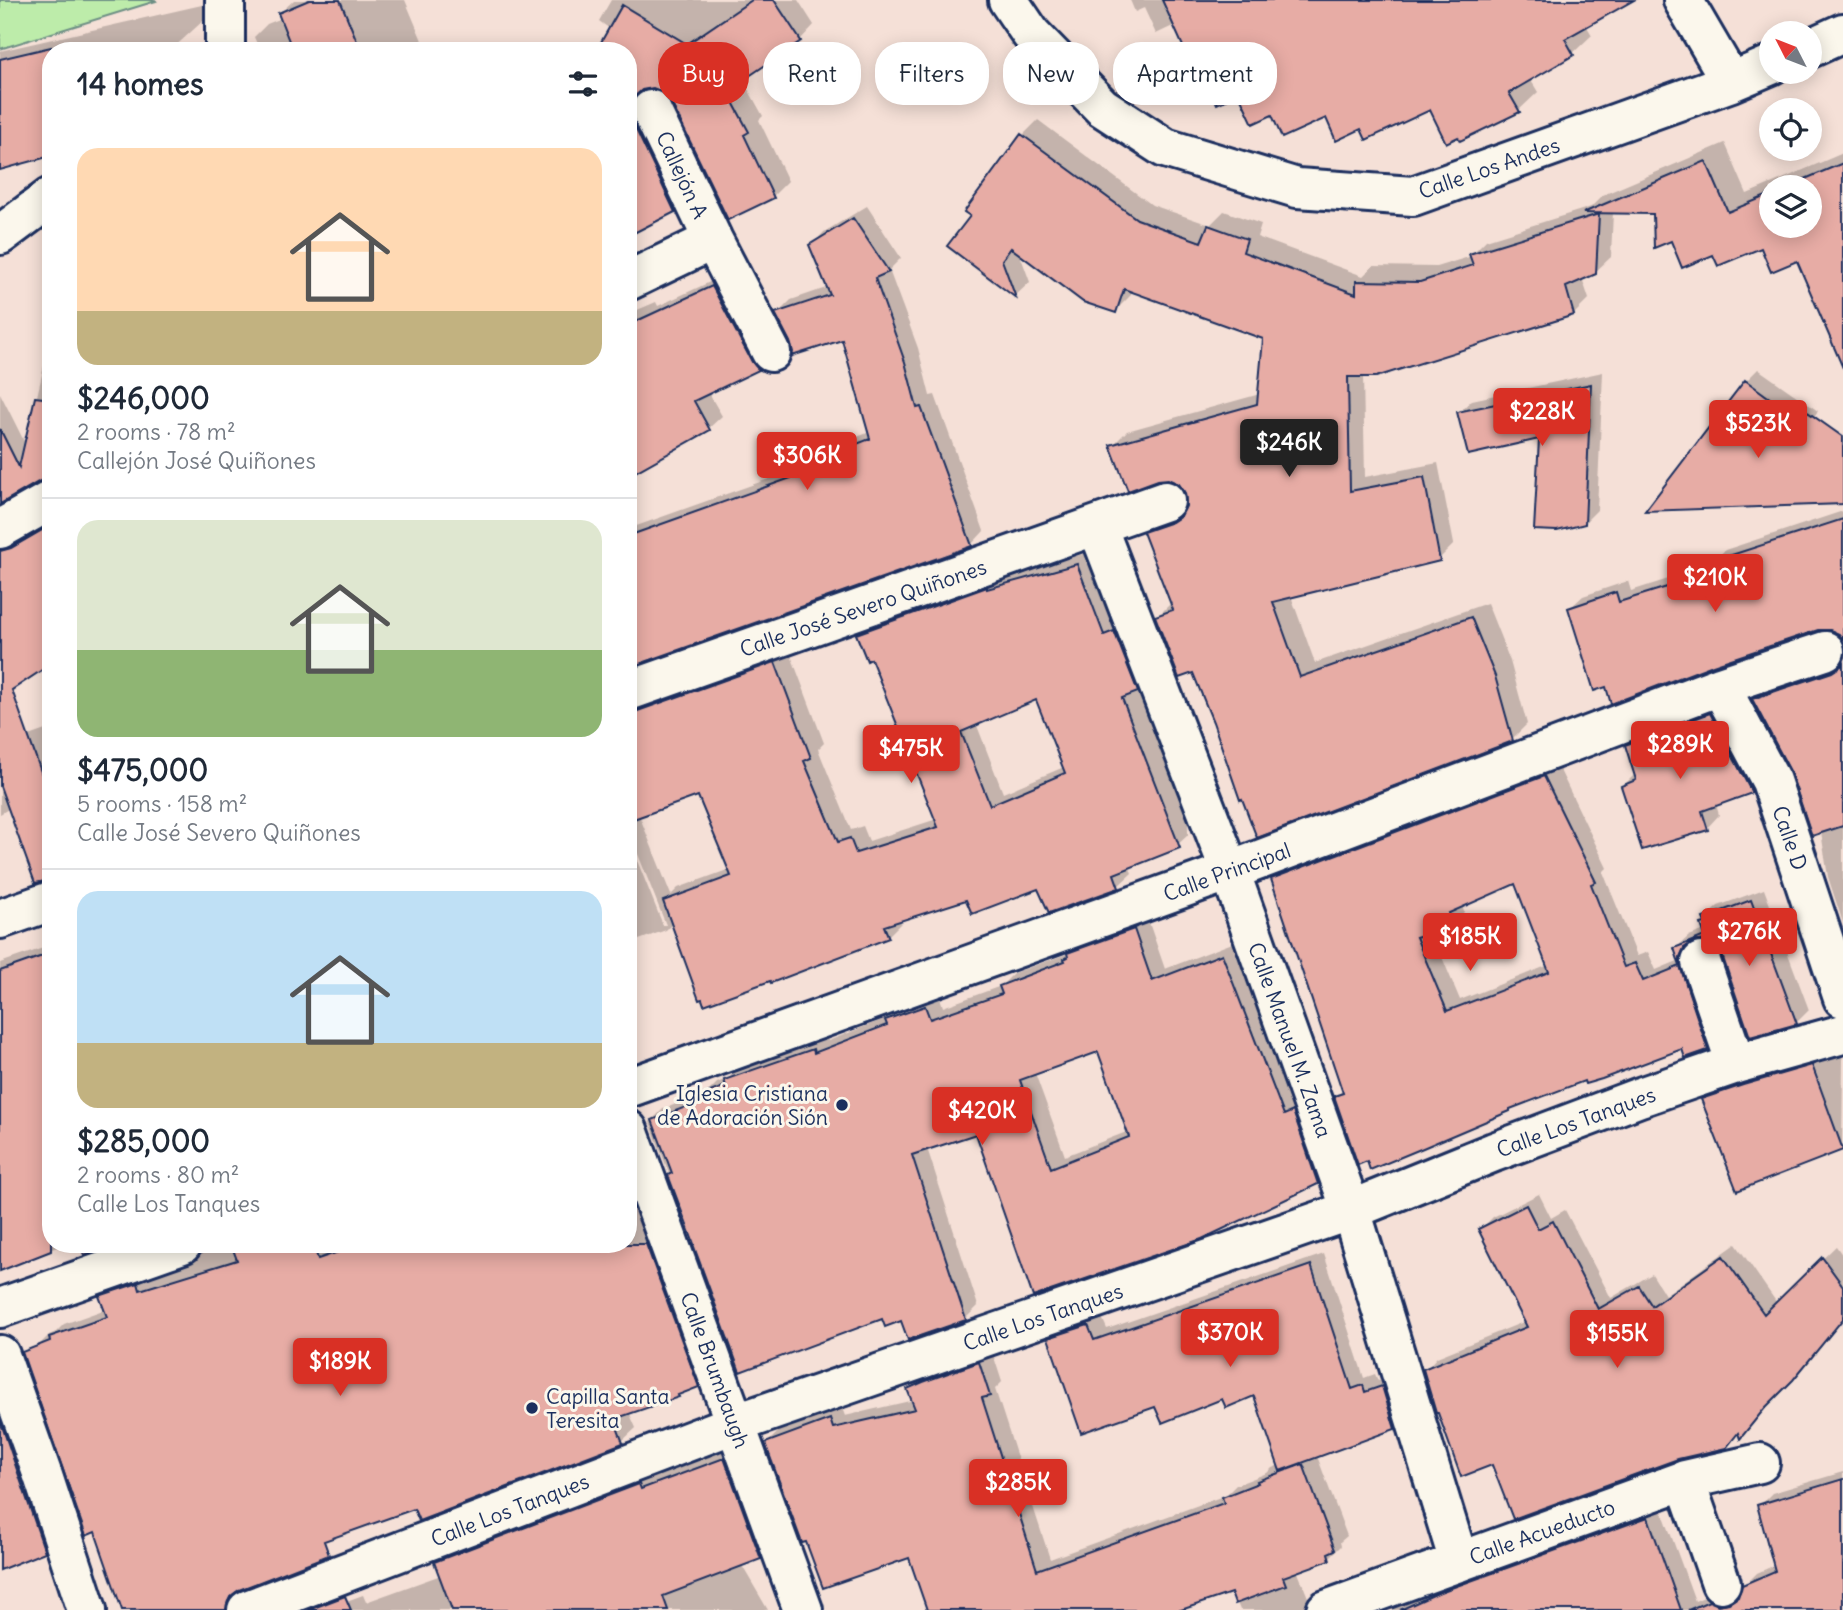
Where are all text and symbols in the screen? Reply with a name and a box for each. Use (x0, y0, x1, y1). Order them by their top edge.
north arrow (1759, 21, 1822, 84)
map controls (1759, 21, 1822, 238)
chip: Buy (658, 42, 749, 105)
chip: Rent (763, 42, 861, 105)
chip: Filters (875, 42, 989, 105)
chip: New (1003, 42, 1099, 105)
chip: Apartment (1113, 42, 1277, 105)
text: 14 homes (77, 65, 204, 103)
icon: filters (564, 65, 602, 103)
button: locate (1759, 98, 1822, 161)
street label: Callejón A (650, 127, 714, 223)
street label: Calle Los Andes (1415, 131, 1563, 205)
button: layers (1759, 175, 1822, 238)
icon: home (277, 194, 403, 320)
text: $246,000 (77, 379, 210, 417)
pin: $228K (1493, 388, 1591, 448)
text: $228K (1509, 396, 1575, 425)
pin: $523K (1709, 400, 1807, 460)
text: $523K (1725, 408, 1791, 437)
text: 2 rooms · 78 m² (77, 417, 236, 446)
pin: $246K (1240, 420, 1338, 479)
text: $246K (1256, 427, 1322, 456)
pin: $306K (758, 433, 856, 492)
text: $306K (773, 440, 841, 469)
text: Callejón José Quiñones (77, 446, 316, 475)
street label: Calle José Severo Quiñones (736, 553, 990, 663)
pin: $210K (1666, 554, 1764, 614)
text: $210K (1683, 562, 1747, 591)
icon: home (277, 566, 403, 692)
pin: $289K (1631, 722, 1729, 781)
pin: $475K (862, 726, 960, 785)
text: $289K (1647, 729, 1713, 758)
text: $475K (879, 733, 943, 762)
text: $475,000 (77, 751, 208, 789)
text: 5 rooms · 158 m² (77, 789, 247, 818)
street label: Calle D (1766, 802, 1814, 874)
text: Calle José Severo Quiñones (77, 818, 361, 847)
street label: Calle Principal (1160, 836, 1294, 908)
pin: $276K (1700, 908, 1798, 968)
pin: $185K (1421, 914, 1519, 973)
text: $276K (1717, 916, 1781, 945)
text: $185K (1439, 921, 1501, 950)
icon: home (277, 937, 403, 1063)
street label: Calle Manuel M. Zama (1242, 939, 1338, 1141)
place label: Iglesia Cristiana de Adoración Sión (657, 1080, 828, 1131)
street label: Calle Los Tanques (1493, 1081, 1659, 1163)
pin: $420K (933, 1088, 1031, 1147)
text: $420K (948, 1095, 1016, 1124)
marker: Iglesia Cristiana de Adoración Sión (834, 1097, 850, 1113)
text: $285,000 (77, 1122, 210, 1160)
text: 2 rooms · 80 m² (77, 1160, 239, 1189)
text: Calle Los Tanques (77, 1189, 260, 1218)
street label: Calle Los Tanques (960, 1277, 1126, 1357)
street label: Calle Brumbaugh (674, 1288, 756, 1452)
pin: $370K (1181, 1310, 1279, 1369)
pin: $155K (1568, 1310, 1666, 1370)
text: $370K (1197, 1317, 1263, 1346)
text: $155K (1586, 1318, 1648, 1347)
pin: $189K (291, 1338, 389, 1398)
text: $189K (309, 1346, 371, 1375)
place label: Capilla Santa Teresita (546, 1383, 669, 1434)
marker: Capilla Santa Teresita (524, 1400, 540, 1416)
pin: $285K (969, 1460, 1067, 1519)
street label: Calle Los Tanques (427, 1467, 593, 1553)
text: $285K (985, 1467, 1051, 1496)
street label: Calle Acueducto (1465, 1493, 1619, 1571)

